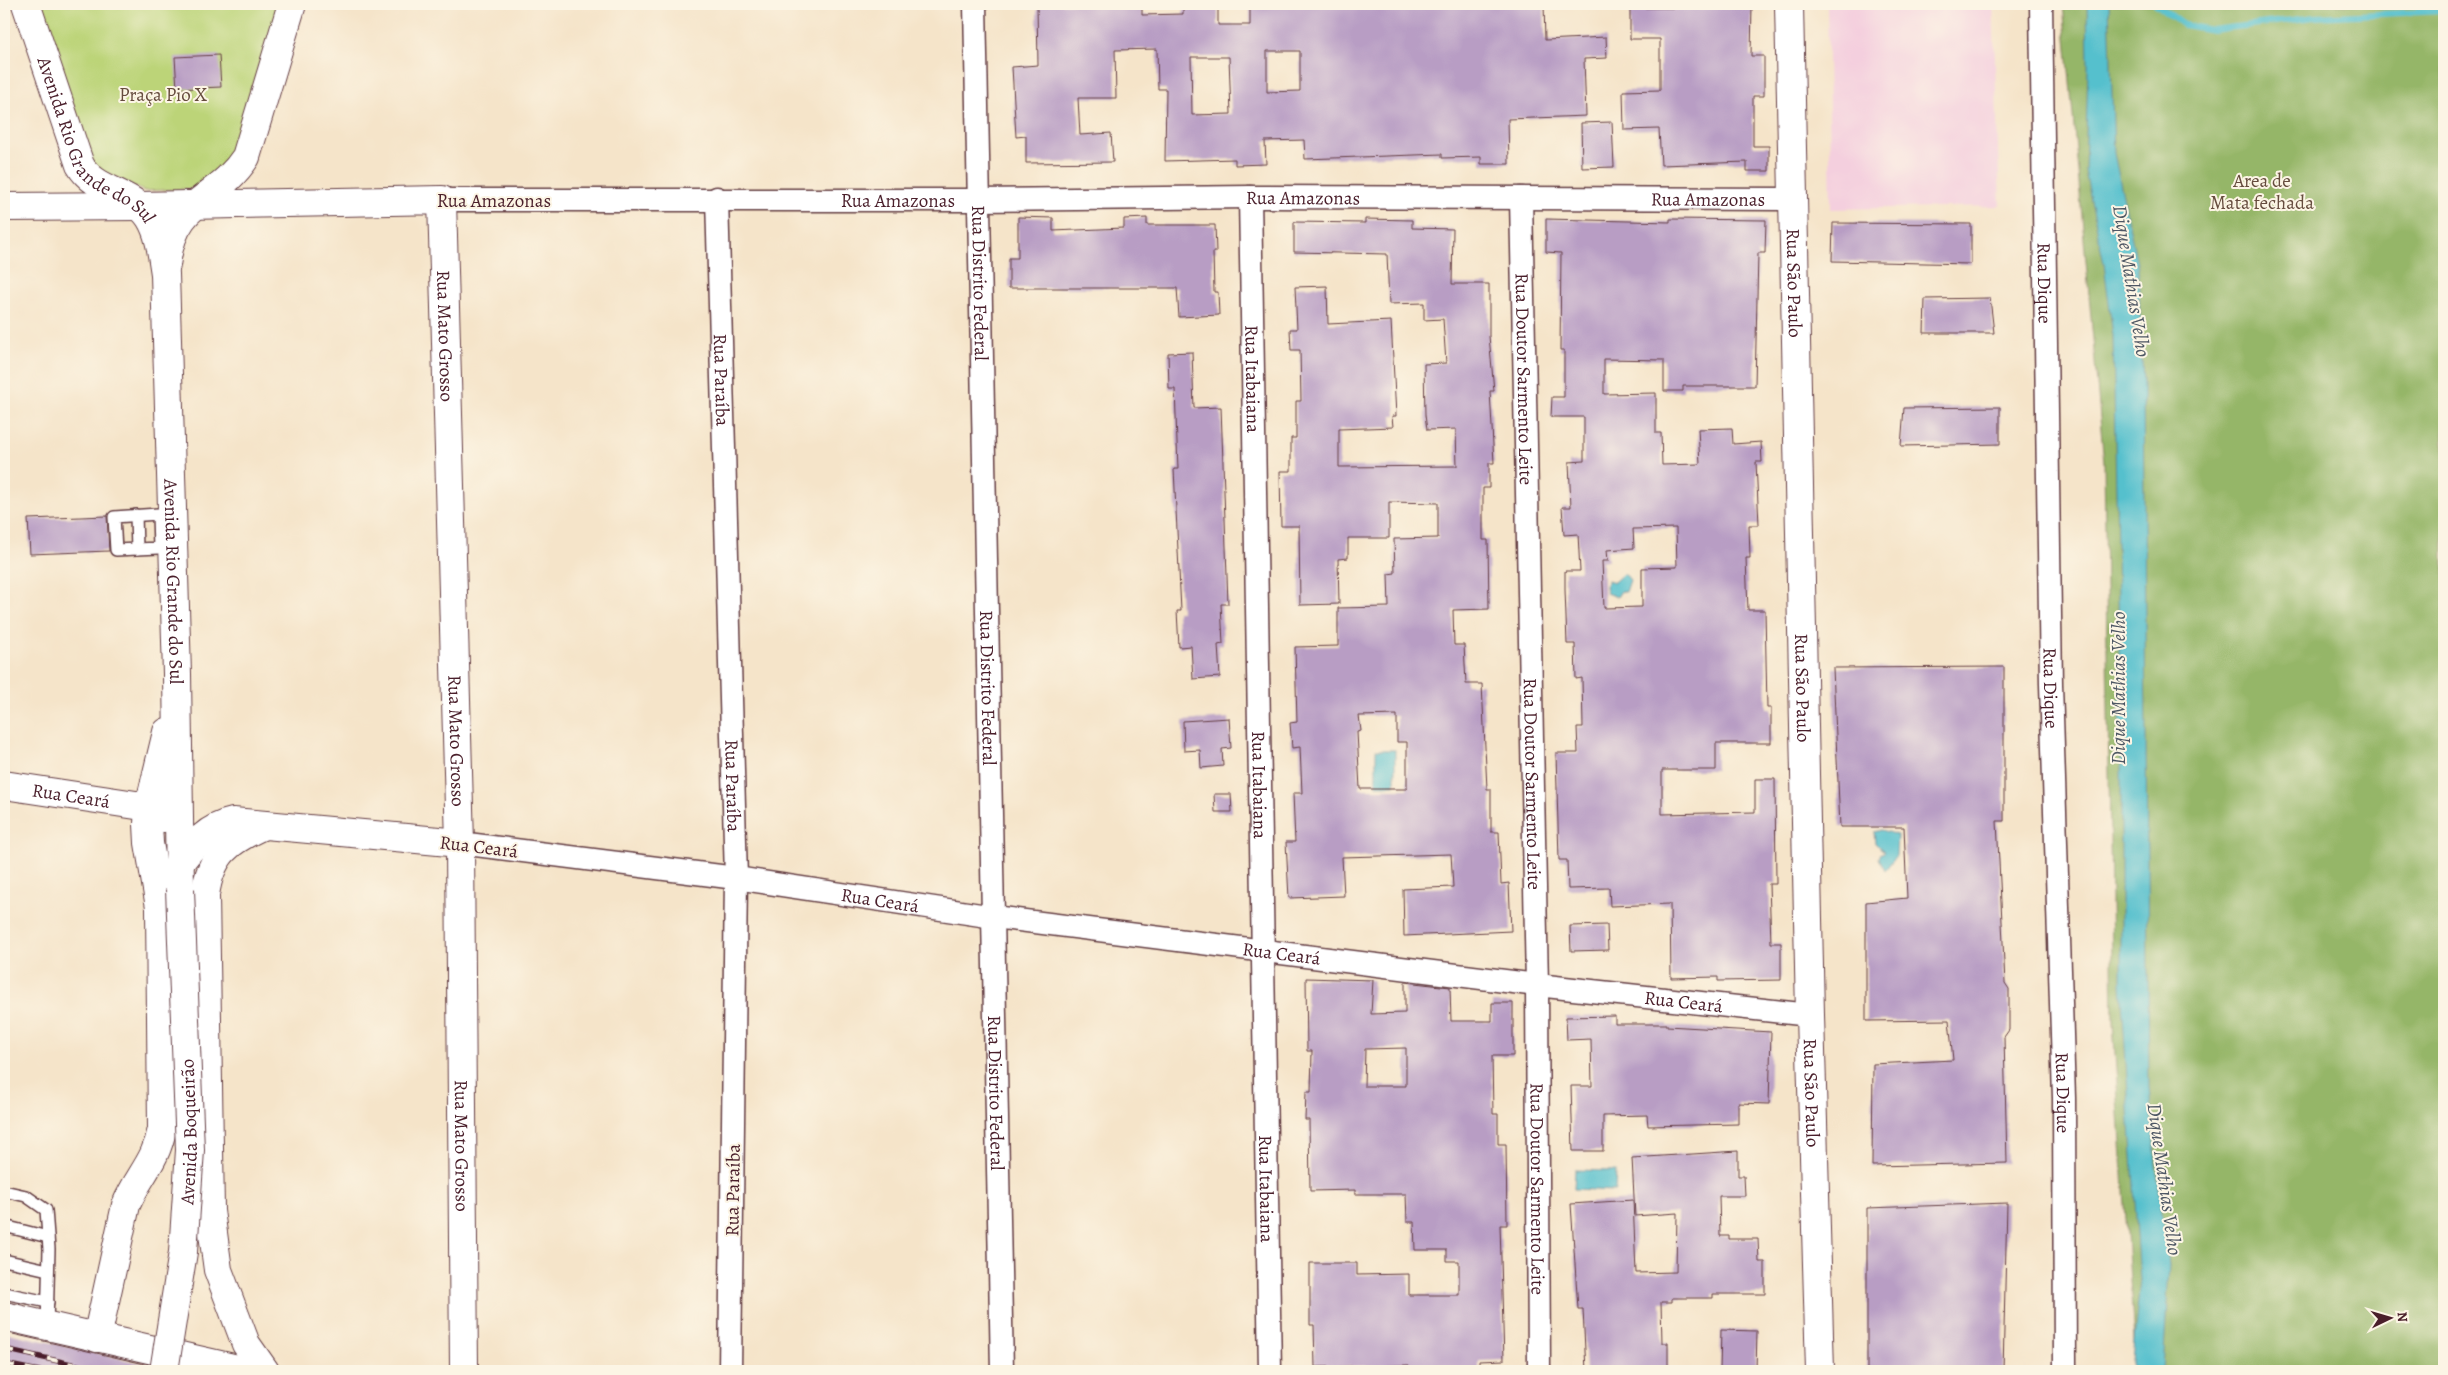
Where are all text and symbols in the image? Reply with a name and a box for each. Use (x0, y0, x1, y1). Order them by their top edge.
street label: Avenida Rio Grande do Sul (30, 53, 162, 228)
park label: Praça Pio X (119, 82, 208, 108)
park label: Area de Mata fechada (2210, 168, 2314, 216)
street label: Rua Amazonas (1246, 185, 1360, 211)
street label: Rua Amazonas (1651, 186, 1765, 213)
street label: Rua Amazonas (437, 188, 551, 214)
street label: Rua Amazonas (841, 188, 955, 214)
water label: Dique Mathias Velho (2106, 203, 2157, 359)
street label: Rua Distrito Federal (965, 205, 994, 361)
street label: Rua São Paulo (1780, 228, 1808, 338)
street label: Rua Dique (2031, 242, 2058, 324)
street label: Rua Mato Grosso (430, 270, 460, 402)
street label: Rua Doutor Sarmento Leite (1509, 273, 1539, 485)
street label: Rua Itabaiana (1238, 325, 1266, 433)
street label: Rua Paraíba (707, 333, 735, 427)
street label: Avenida Rio Grande do Sul (157, 477, 189, 685)
street label: Rua Distrito Federal (973, 610, 1002, 766)
water label: Dique Mathias Velho (2105, 611, 2132, 765)
street label: Rua São Paulo (1788, 633, 1816, 743)
street label: Rua Dique (2036, 647, 2064, 729)
street label: Rua Mato Grosso (441, 674, 471, 807)
street label: Rua Doutor Sarmento Leite (1517, 678, 1547, 890)
street label: Rua Itabaiana (1245, 731, 1273, 839)
street label: Rua Paraíba (718, 739, 747, 833)
street label: Rua Ceará (30, 777, 112, 815)
street label: Rua Ceará (438, 829, 520, 865)
street label: Rua Ceará (839, 882, 921, 920)
street label: Rua Ceará (1241, 936, 1322, 972)
street label: Rua Ceará (1643, 985, 1724, 1019)
street label: Rua Distrito Federal (981, 1015, 1010, 1171)
street label: Rua São Paulo (1797, 1038, 1826, 1148)
street label: Rua Dique (2049, 1052, 2076, 1133)
street label: Avenida Boqueirão (174, 1058, 204, 1207)
street label: Rua Mato Grosso (448, 1080, 475, 1212)
street label: Rua Doutor Sarmento Leite (1524, 1083, 1551, 1295)
water label: Dique Mathias Velho (2140, 1101, 2189, 1257)
street label: Rua Itabaiana (1252, 1135, 1280, 1243)
street label: Rua Paraíba (719, 1143, 747, 1237)
north arrow (2366, 1292, 2416, 1342)
text: N (2393, 1311, 2412, 1323)

